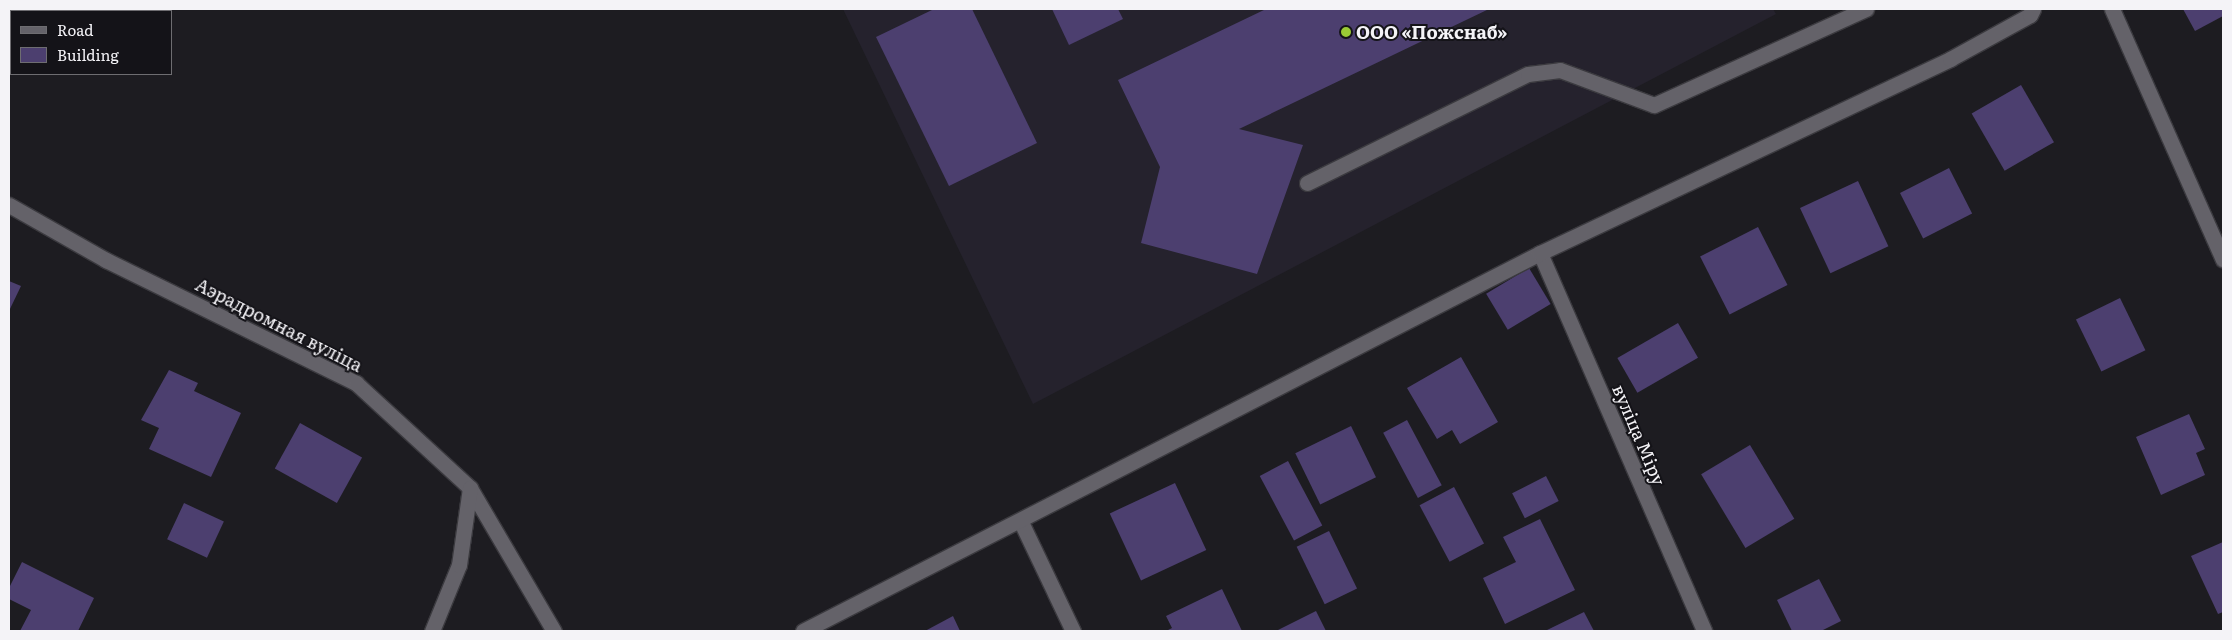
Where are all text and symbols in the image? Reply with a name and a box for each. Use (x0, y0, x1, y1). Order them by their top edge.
legend (10, 10, 172, 75)
text: Road (57, 18, 93, 41)
place label: ООО «Пожснаб» (1356, 21, 1507, 43)
marker: ООО «Пожснаб» (1340, 26, 1352, 38)
text: Building (57, 43, 119, 66)
street label: Аэрадромная вуліца (192, 273, 366, 377)
street label: вуліца Міру (1608, 381, 1670, 489)

